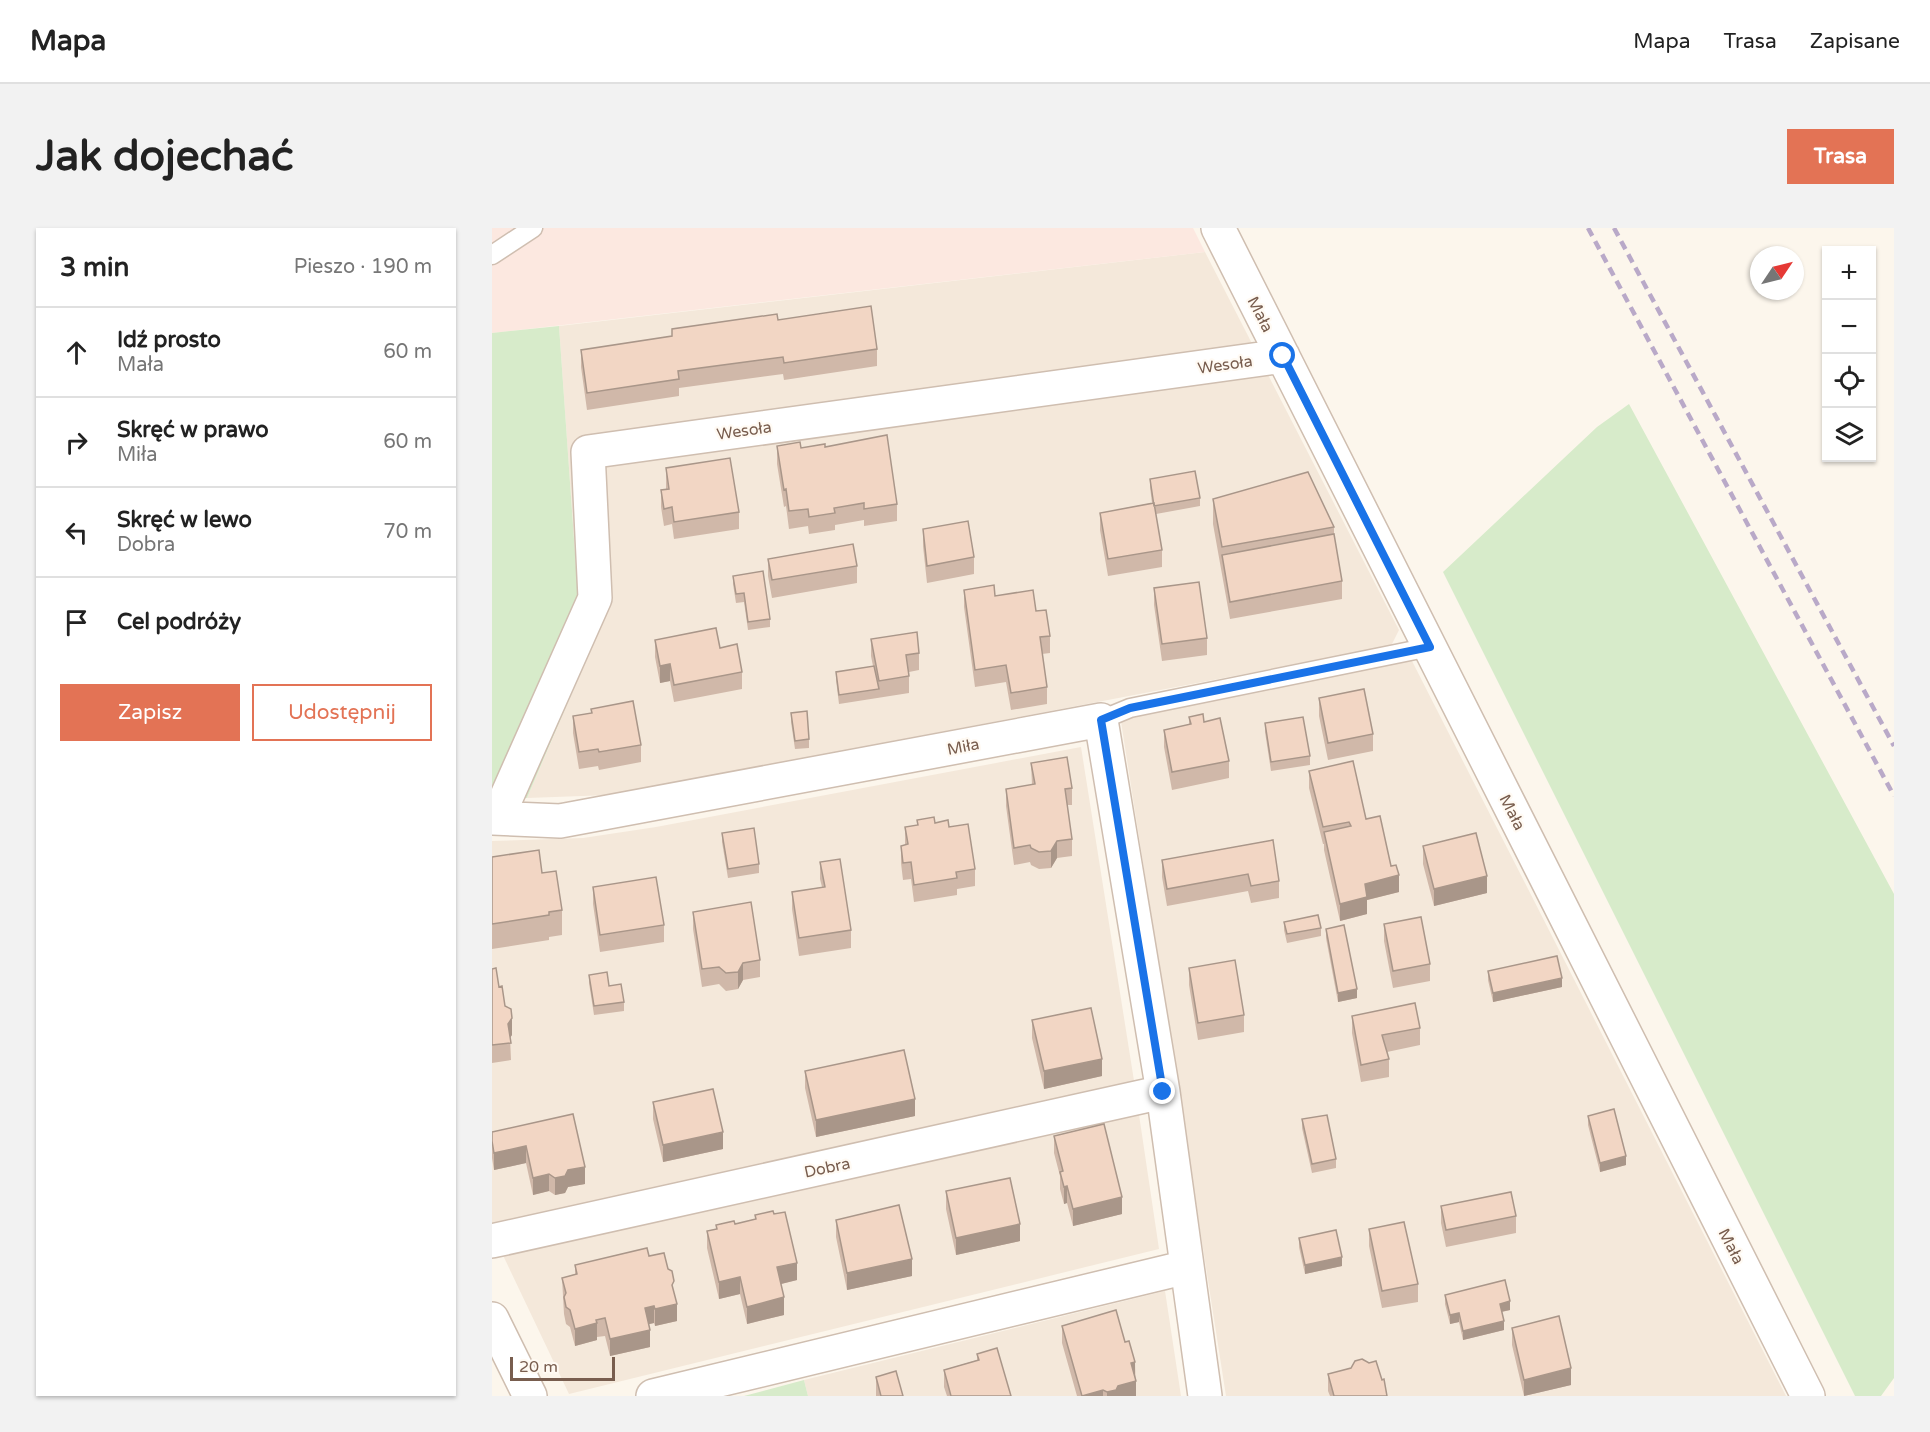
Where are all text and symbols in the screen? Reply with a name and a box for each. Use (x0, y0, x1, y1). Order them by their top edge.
text: Mapa (30, 24, 106, 58)
text: Mapa (1633, 29, 1690, 54)
text: Trasa (1723, 29, 1777, 54)
text: Zapisane (1810, 29, 1900, 54)
button: Trasa (1787, 129, 1894, 184)
text: Jak dojechać (36, 131, 293, 182)
north arrow (1750, 246, 1804, 300)
map controls (1822, 246, 1876, 462)
button: + (1822, 246, 1876, 300)
text: 3 min (60, 252, 129, 283)
text: Pieszo · 190 m (294, 255, 432, 279)
street label: Mała (1243, 293, 1278, 336)
button: − (1822, 300, 1876, 354)
text: Idź prosto (117, 327, 221, 353)
icon: ahead (60, 336, 93, 369)
text: 60 m (383, 340, 432, 364)
route start (1269, 342, 1295, 368)
street label: Wesoła (1196, 351, 1254, 379)
text: Mała (117, 353, 164, 377)
button: locate (1822, 354, 1876, 408)
button: layers (1822, 408, 1876, 462)
text: Skręć w prawo (117, 417, 269, 443)
street label: Wesoła (715, 417, 773, 445)
icon: right (60, 426, 93, 459)
text: 60 m (383, 430, 432, 454)
text: Miła (117, 443, 158, 467)
text: Skręć w lewo (117, 507, 252, 533)
icon: left (60, 516, 93, 549)
text: 70 m (383, 520, 432, 544)
text: Dobra (117, 533, 175, 557)
icon: arrive (60, 606, 93, 639)
text: Cel podróży (117, 609, 241, 635)
button: Zapisz (60, 684, 240, 741)
button: Udostępnij (252, 684, 432, 741)
street label: Miła (945, 734, 981, 760)
street label: Mała (1495, 791, 1530, 834)
route end (1149, 1078, 1175, 1104)
street label: Dobra (802, 1153, 852, 1183)
street label: Mała (1714, 1225, 1749, 1268)
scale bar (510, 1354, 615, 1382)
text: 20 m (519, 1357, 558, 1377)

